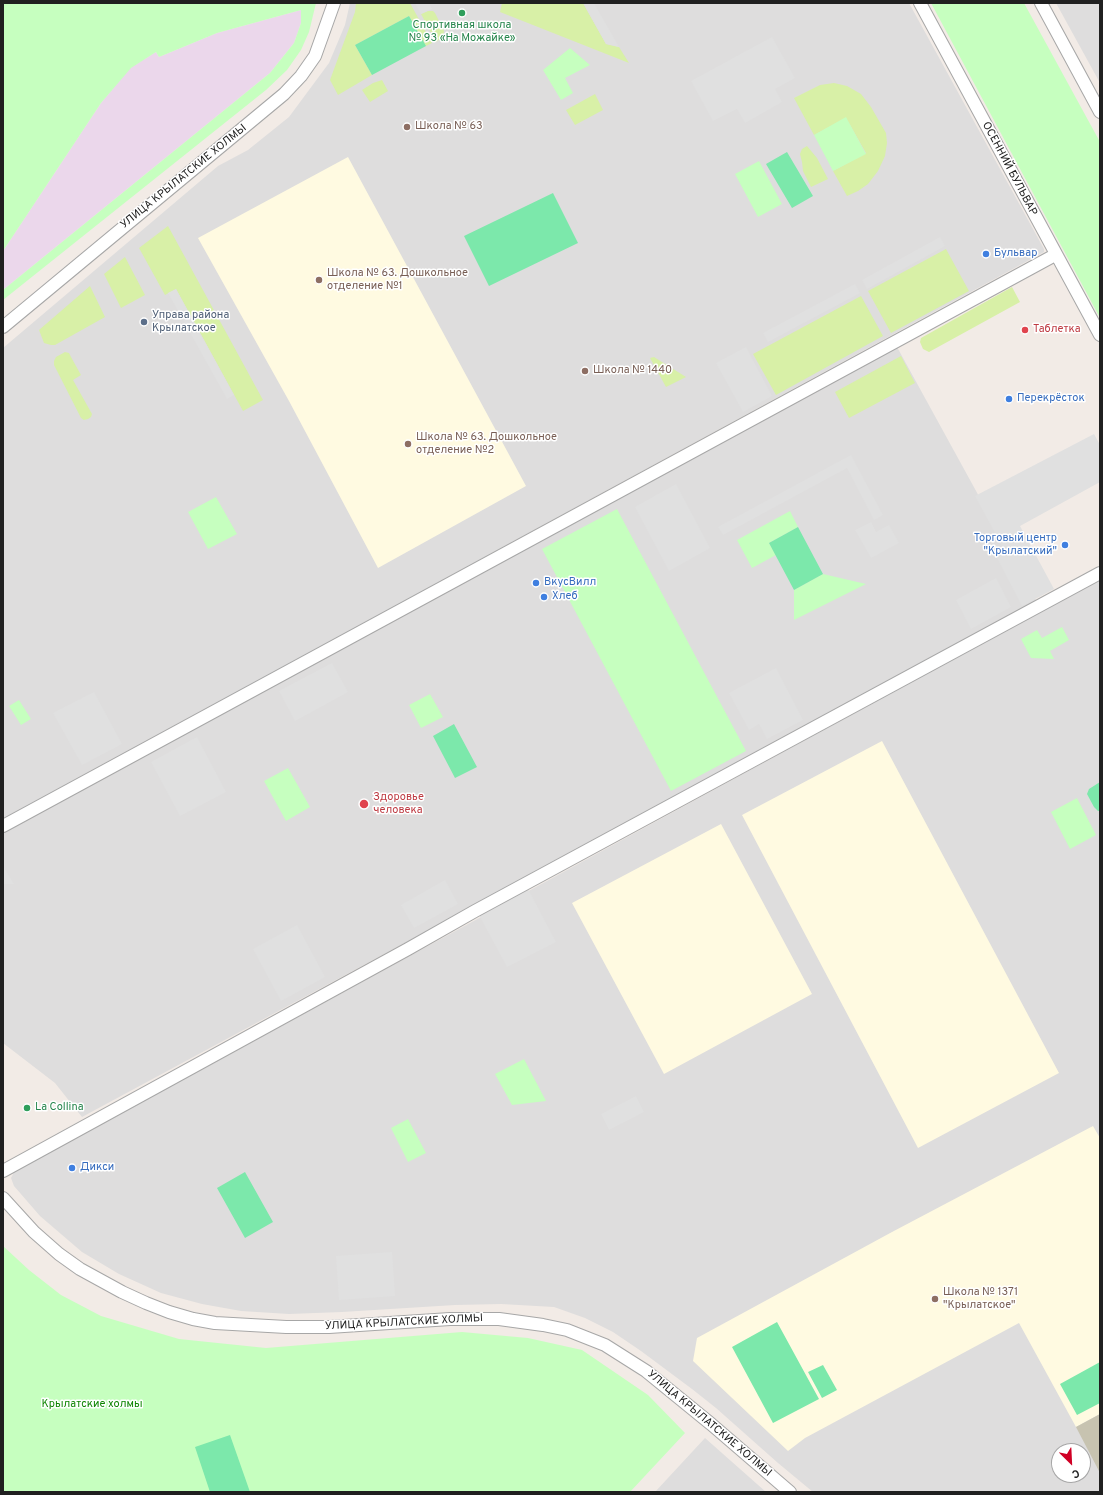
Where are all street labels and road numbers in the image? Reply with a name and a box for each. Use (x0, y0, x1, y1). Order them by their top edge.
street label: ОСЕННИЙ БУЛЬВАР (979, 120, 1039, 218)
street label: УЛИЦА КРЫЛАТСКИЕ ХОЛМЫ (118, 122, 250, 232)
street label: УЛИЦА КРЫЛАТСКИЕ ХОЛМЫ (325, 1312, 483, 1334)
street label: УЛИЦА КРЫЛАТСКИЕ ХОЛМЫ (644, 1368, 774, 1480)

